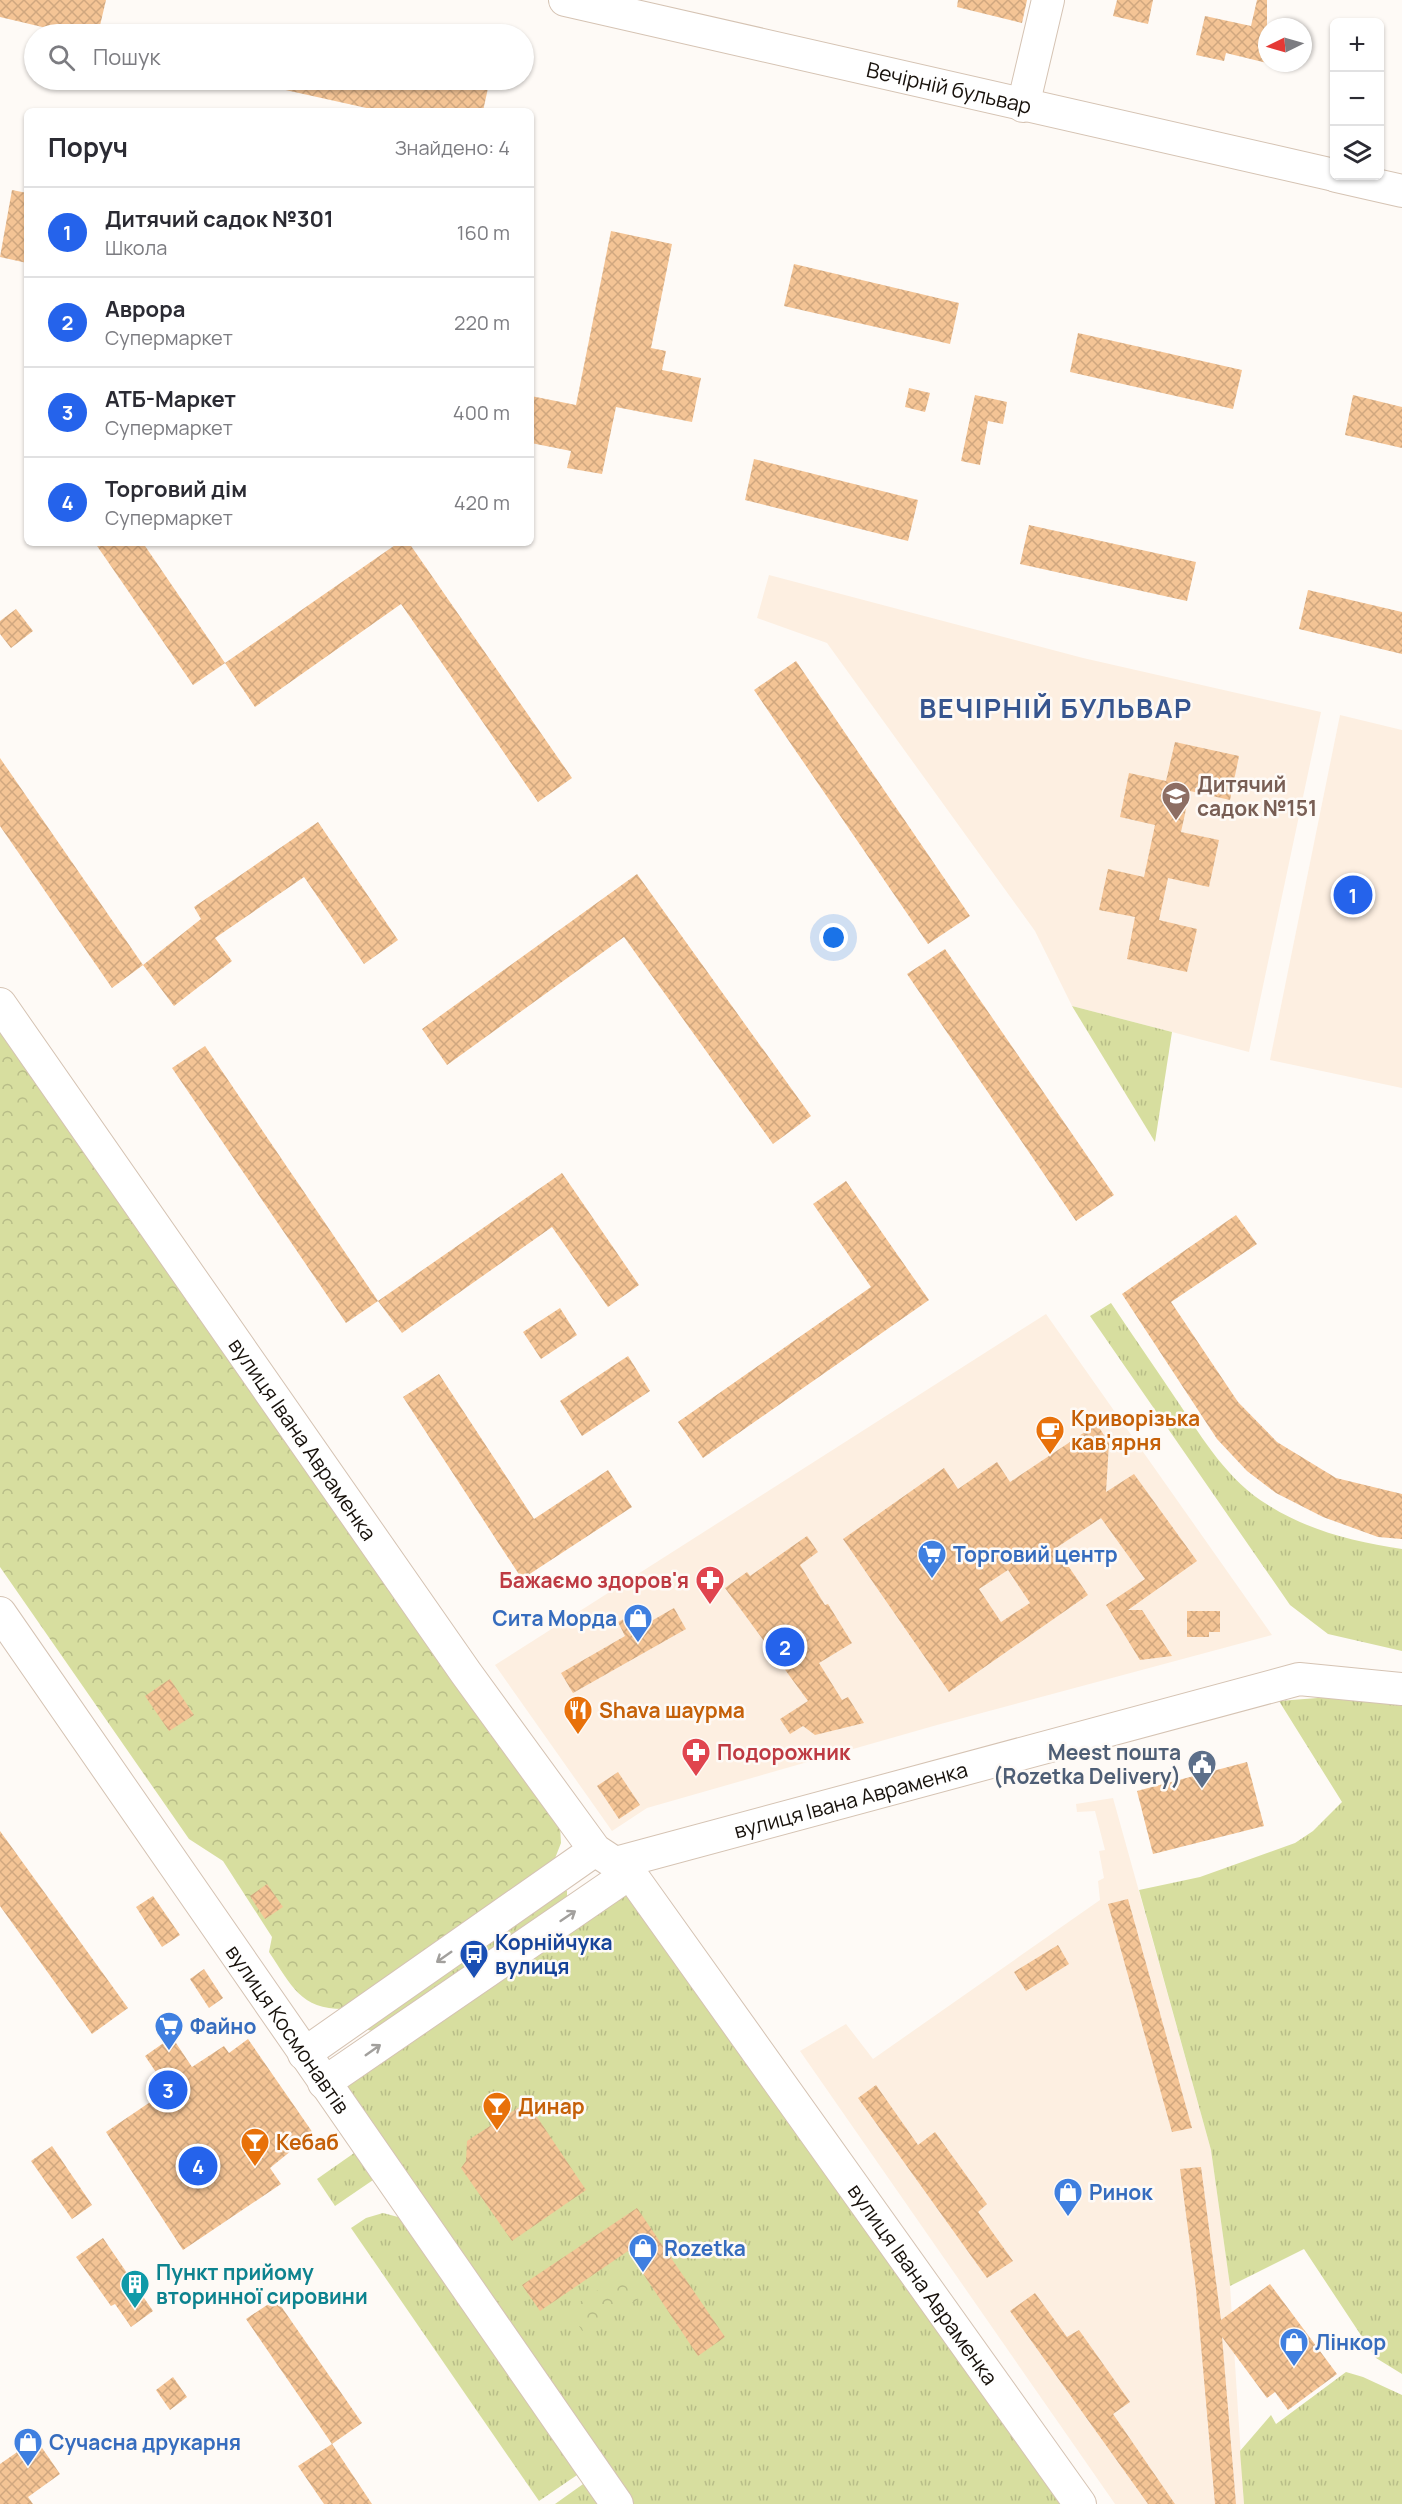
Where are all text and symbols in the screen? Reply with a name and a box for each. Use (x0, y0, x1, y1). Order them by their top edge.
north arrow (1258, 18, 1312, 72)
map controls (1330, 18, 1384, 180)
button: + (1330, 18, 1384, 72)
search box (24, 24, 534, 90)
icon: search (45, 41, 78, 74)
text: Пошук (93, 42, 160, 72)
street label: Вечірній бульвар (864, 55, 1034, 120)
button: − (1330, 72, 1384, 126)
button: layers (1330, 126, 1384, 180)
text: Поруч (48, 129, 128, 165)
text: Знайдено: 4 (395, 134, 510, 161)
text: Дитячий садок №301 (105, 204, 334, 234)
text: 1 (63, 219, 72, 246)
text: 160 m (457, 219, 510, 246)
text: Школа (105, 234, 167, 261)
text: Аврора (105, 294, 185, 324)
text: 2 (62, 309, 73, 336)
text: 220 m (454, 309, 510, 336)
text: Супермаркет (105, 324, 233, 351)
text: АТБ-Маркет (105, 384, 236, 414)
text: 3 (62, 399, 73, 426)
text: 400 m (453, 399, 510, 426)
text: Супермаркет (105, 414, 233, 441)
text: Торговий дім (105, 474, 247, 504)
text: 4 (61, 489, 74, 516)
text: 420 m (454, 489, 510, 516)
text: Супермаркет (105, 504, 233, 531)
district label: ВЕЧІРНІЙ БУЛЬВАР (919, 689, 1193, 726)
place label: Дитячий садок №151 (1197, 770, 1317, 822)
school or university icon: Дитячий садок №151 (1160, 780, 1192, 822)
pin: 1 (1334, 872, 1372, 918)
your location (819, 923, 848, 952)
street label: вулиця Івана Авраменка (223, 1332, 383, 1546)
place label: Криворізька кав'ярня (1071, 1404, 1200, 1456)
cafe icon: Криворізька кав'ярня (1034, 1414, 1066, 1456)
supermarket icon: Торговий центр (916, 1538, 948, 1580)
place label: Торговий центр (953, 1540, 1118, 1568)
pharmacy icon: Бажаємо здоров'я (694, 1564, 726, 1606)
place label: Бажаємо здоров'я (499, 1566, 689, 1594)
shop icon: Сита Морда (622, 1602, 654, 1644)
place label: Сита Морда (492, 1604, 617, 1632)
pin: 2 (766, 1624, 804, 1670)
restaurant icon: Shava шаурма (562, 1694, 594, 1736)
place label: Shava шаурма (599, 1696, 745, 1724)
pharmacy icon: Подорожник (680, 1736, 712, 1778)
place label: Подорожник (717, 1738, 851, 1766)
place label: Meest пошта (Rozetka Delivery) (993, 1738, 1181, 1790)
public building icon: Meest пошта (Rozetka Delivery) (1186, 1748, 1218, 1790)
street label: вулиця Івана Авраменка (731, 1755, 971, 1845)
one-way arrow (559, 1910, 576, 1922)
place label: Корнійчука вулиця (495, 1928, 613, 1980)
bus stop icon: Корнійчука вулиця (458, 1938, 490, 1980)
street label: вулиця Космонавтів (220, 1939, 356, 2119)
one-way arrow (437, 1951, 453, 1963)
supermarket icon: Файно (153, 2010, 185, 2052)
place label: Файно (190, 2012, 256, 2040)
one-way arrow (364, 2044, 380, 2056)
pin: 3 (148, 2068, 188, 2112)
bar icon: Динар (481, 2090, 513, 2132)
place label: Динар (518, 2092, 585, 2120)
bar icon: Кебаб (239, 2126, 271, 2168)
place label: Кебаб (276, 2128, 339, 2156)
pin: 4 (178, 2144, 218, 2188)
shop icon: Ринок (1052, 2176, 1084, 2218)
street label: вулиця Івана Авраменка (842, 2178, 1004, 2390)
place label: Ринок (1089, 2178, 1153, 2206)
shop icon: Rozetka (627, 2232, 659, 2274)
place label: Rozetka (664, 2234, 746, 2262)
place label: Пункт прийому вторинної сировини (156, 2258, 368, 2310)
building icon: Пункт прийому вторинної сировини (119, 2268, 151, 2310)
shop icon: Лінкор (1278, 2326, 1310, 2368)
place label: Лінкор (1315, 2328, 1386, 2356)
shop icon: Сучасна друкарня (12, 2426, 44, 2468)
place label: Сучасна друкарня (49, 2428, 241, 2456)

